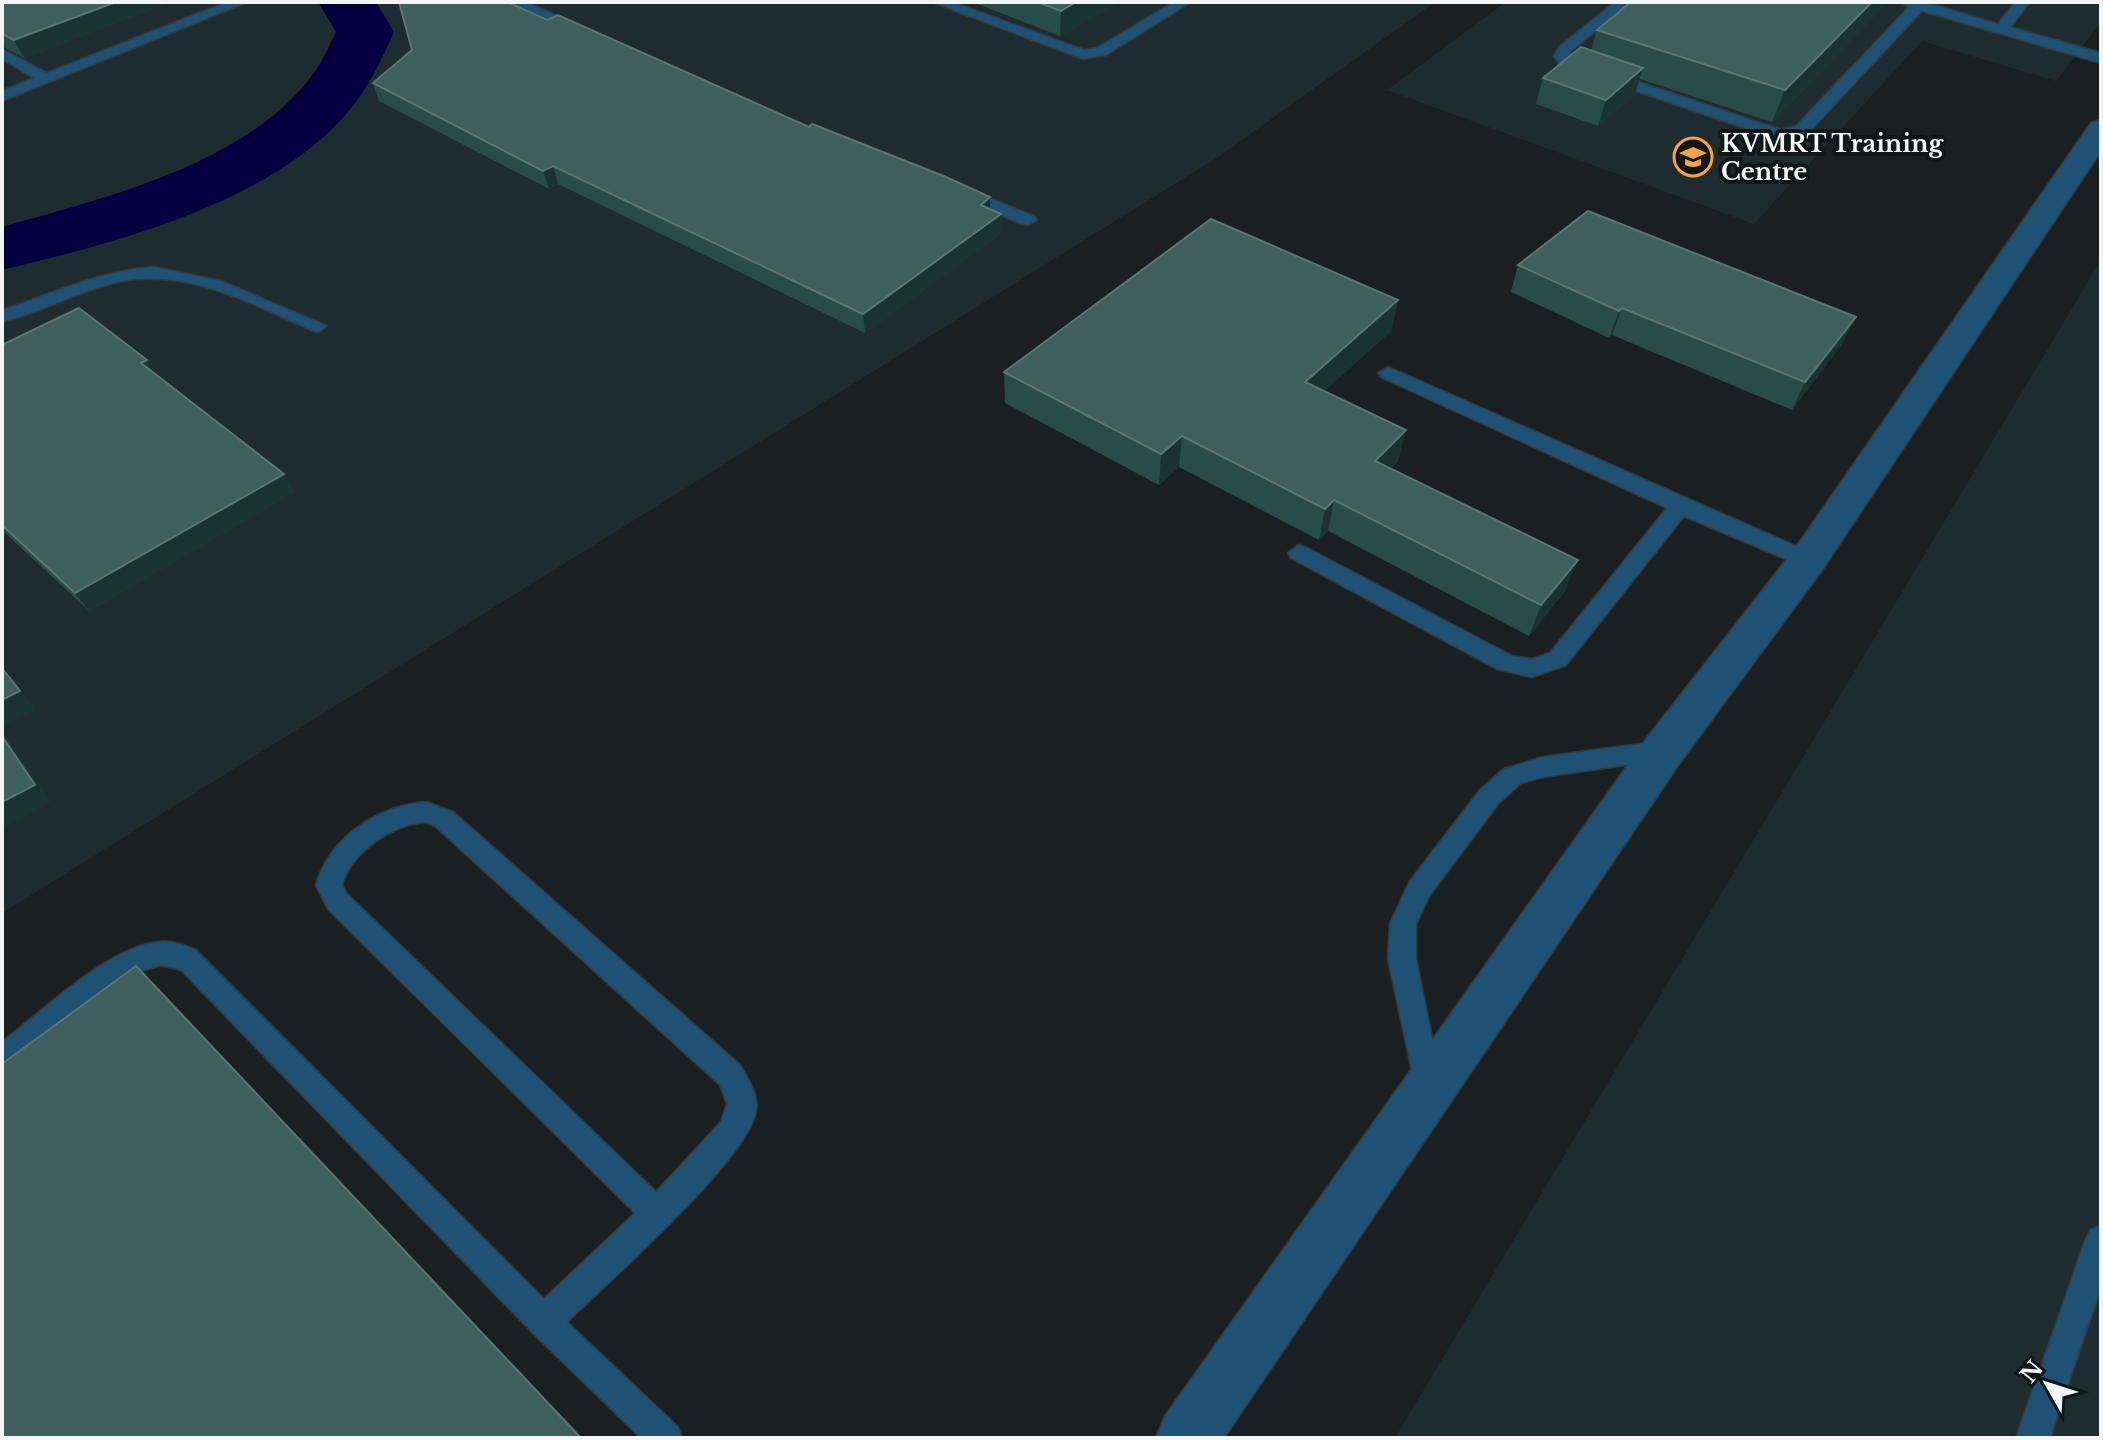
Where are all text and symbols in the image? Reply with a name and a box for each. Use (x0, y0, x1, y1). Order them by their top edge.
place label: KVMRT Training Centre (1721, 129, 1944, 186)
school or university icon: KVMRT Training Centre (1672, 136, 1714, 178)
north arrow (2007, 1344, 2087, 1424)
text: N (2015, 1355, 2049, 1388)

